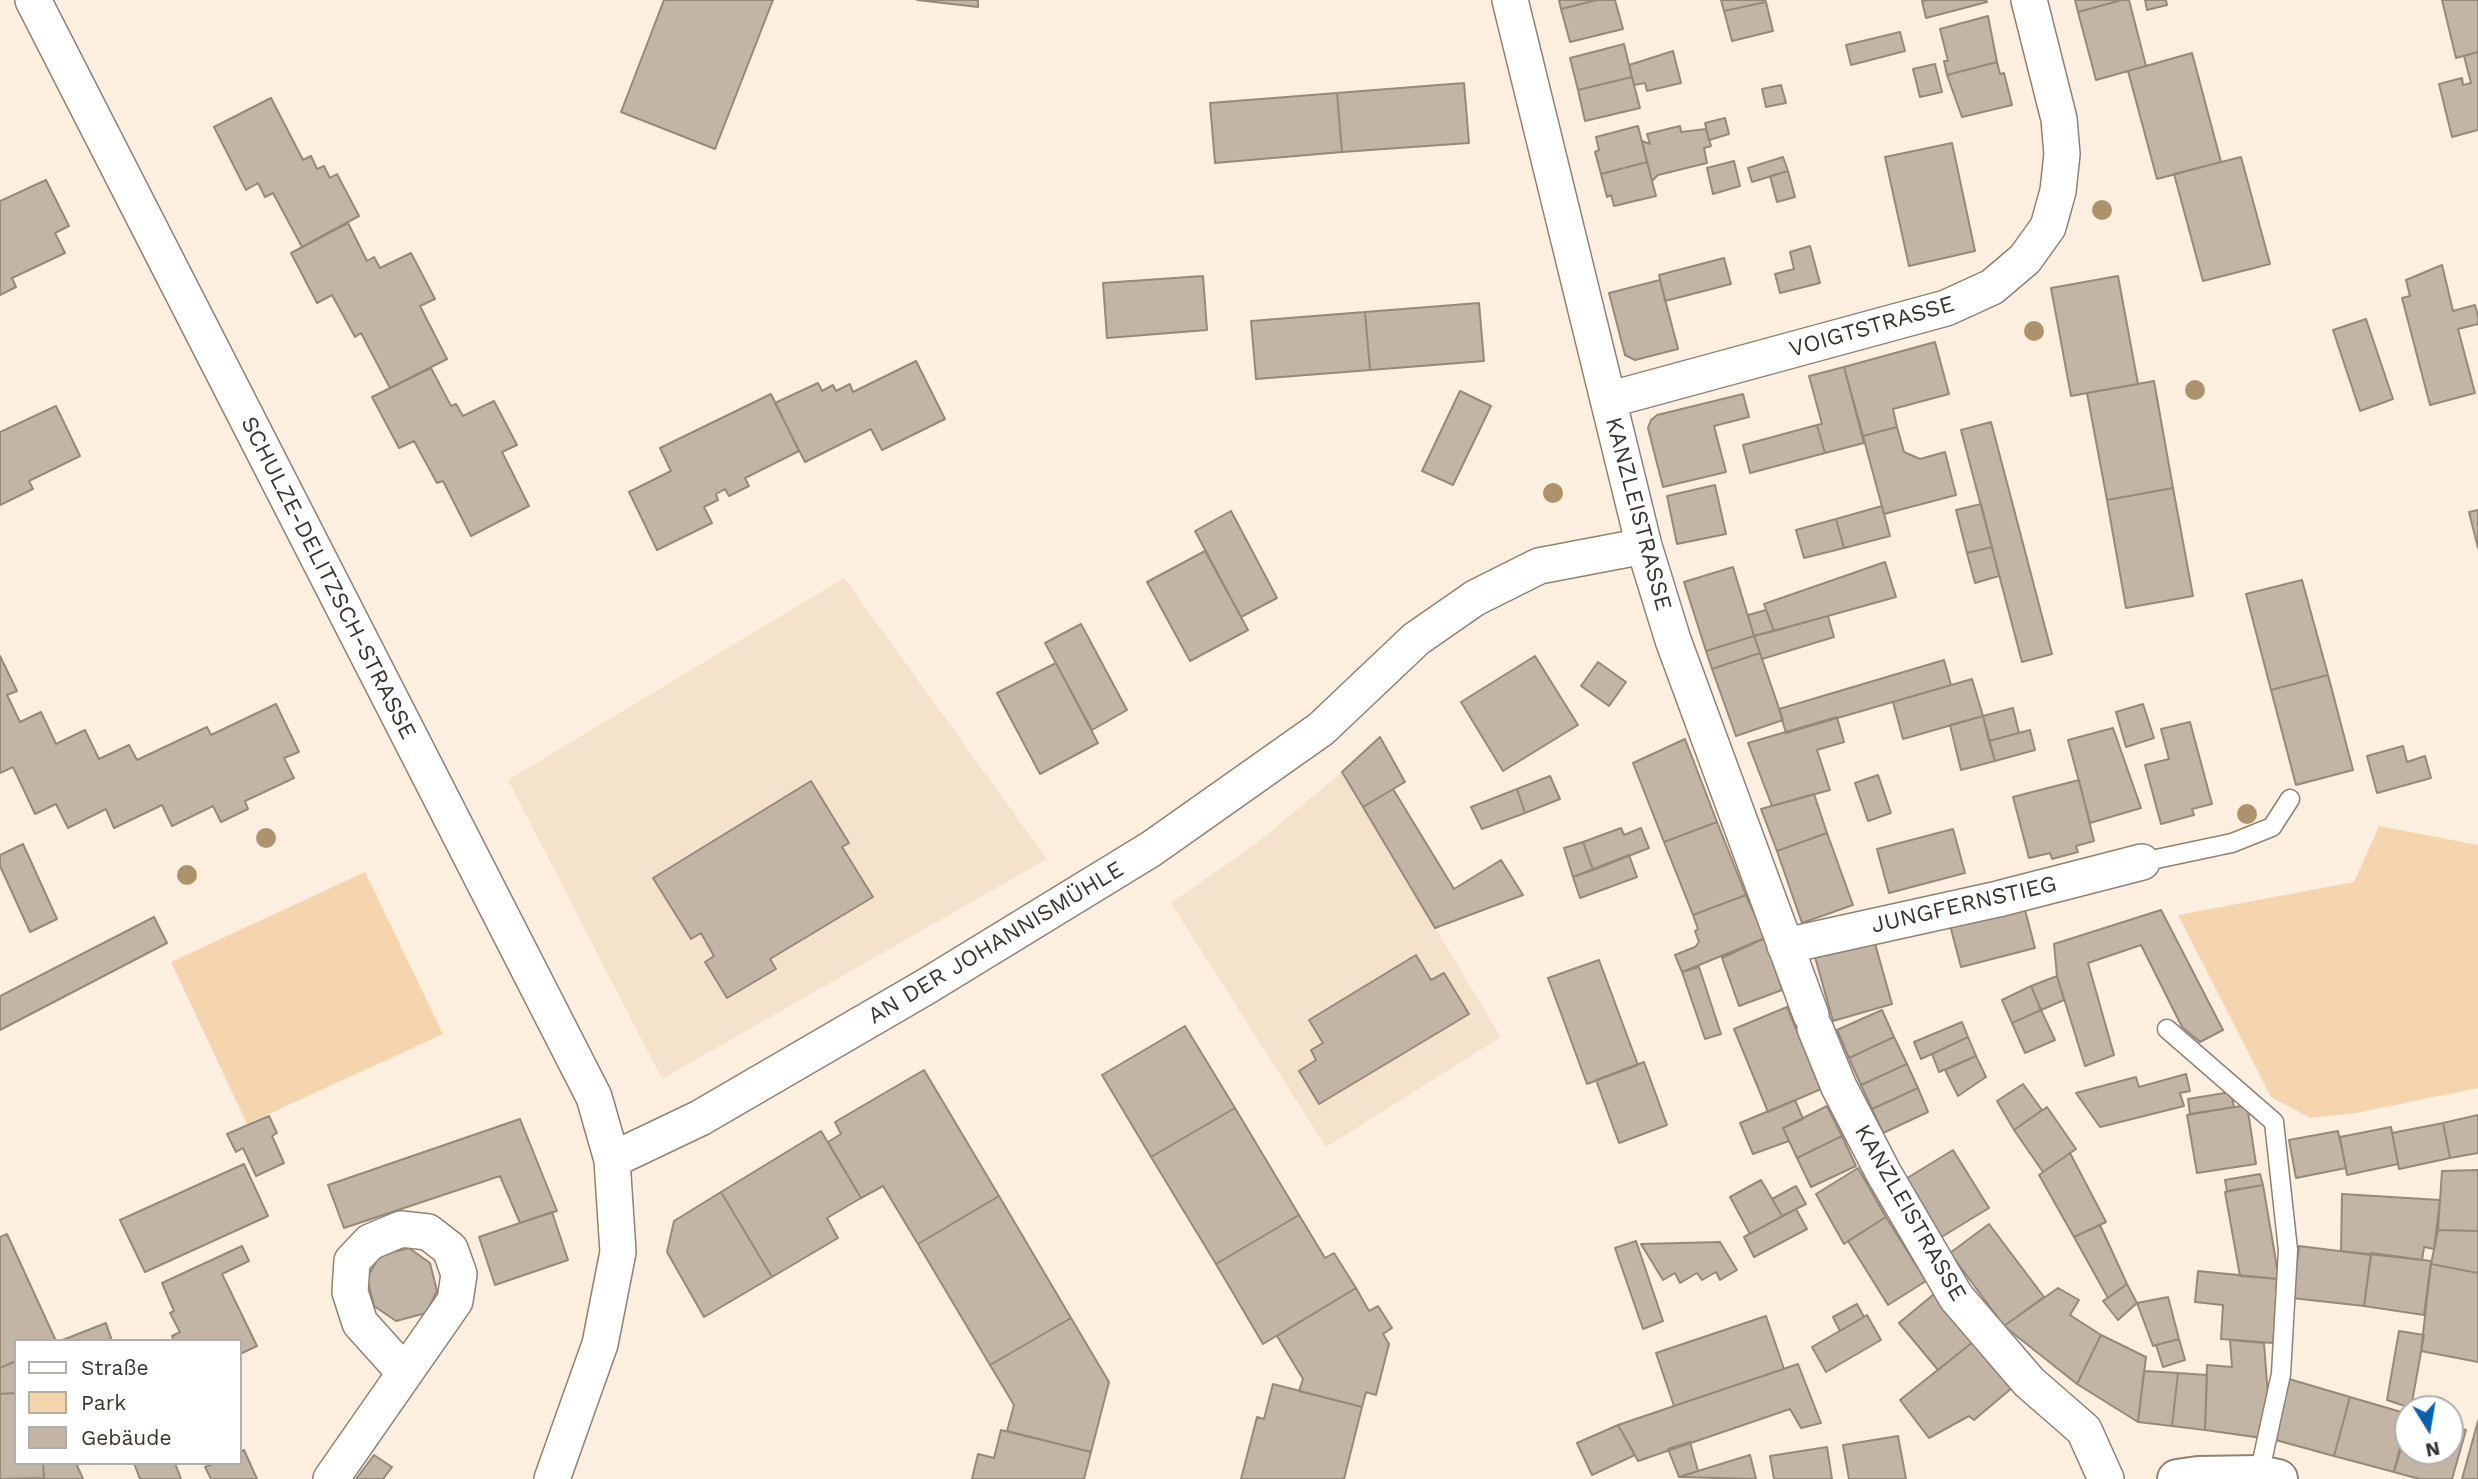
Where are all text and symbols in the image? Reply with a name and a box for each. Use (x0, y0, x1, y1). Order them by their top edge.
street label: VOIGTSTRASSE (1786, 290, 1958, 364)
street label: SCHULZE-DELITZSCH-STRASSE (234, 412, 422, 744)
street label: KANZLEISTRASSE (1599, 414, 1677, 614)
street label: AN DER JOHANNISMÜHLE (863, 856, 1129, 1030)
street label: JUNGFERNSTIEG (1869, 870, 2059, 940)
street label: KANZLEISTRASSE (1848, 1120, 1972, 1306)
legend (14, 1339, 242, 1465)
text: Straße (81, 1355, 149, 1380)
text: Park (81, 1390, 126, 1415)
north arrow (2394, 1395, 2464, 1465)
text: Gebäude (81, 1425, 172, 1450)
text: N (2424, 1437, 2442, 1462)

